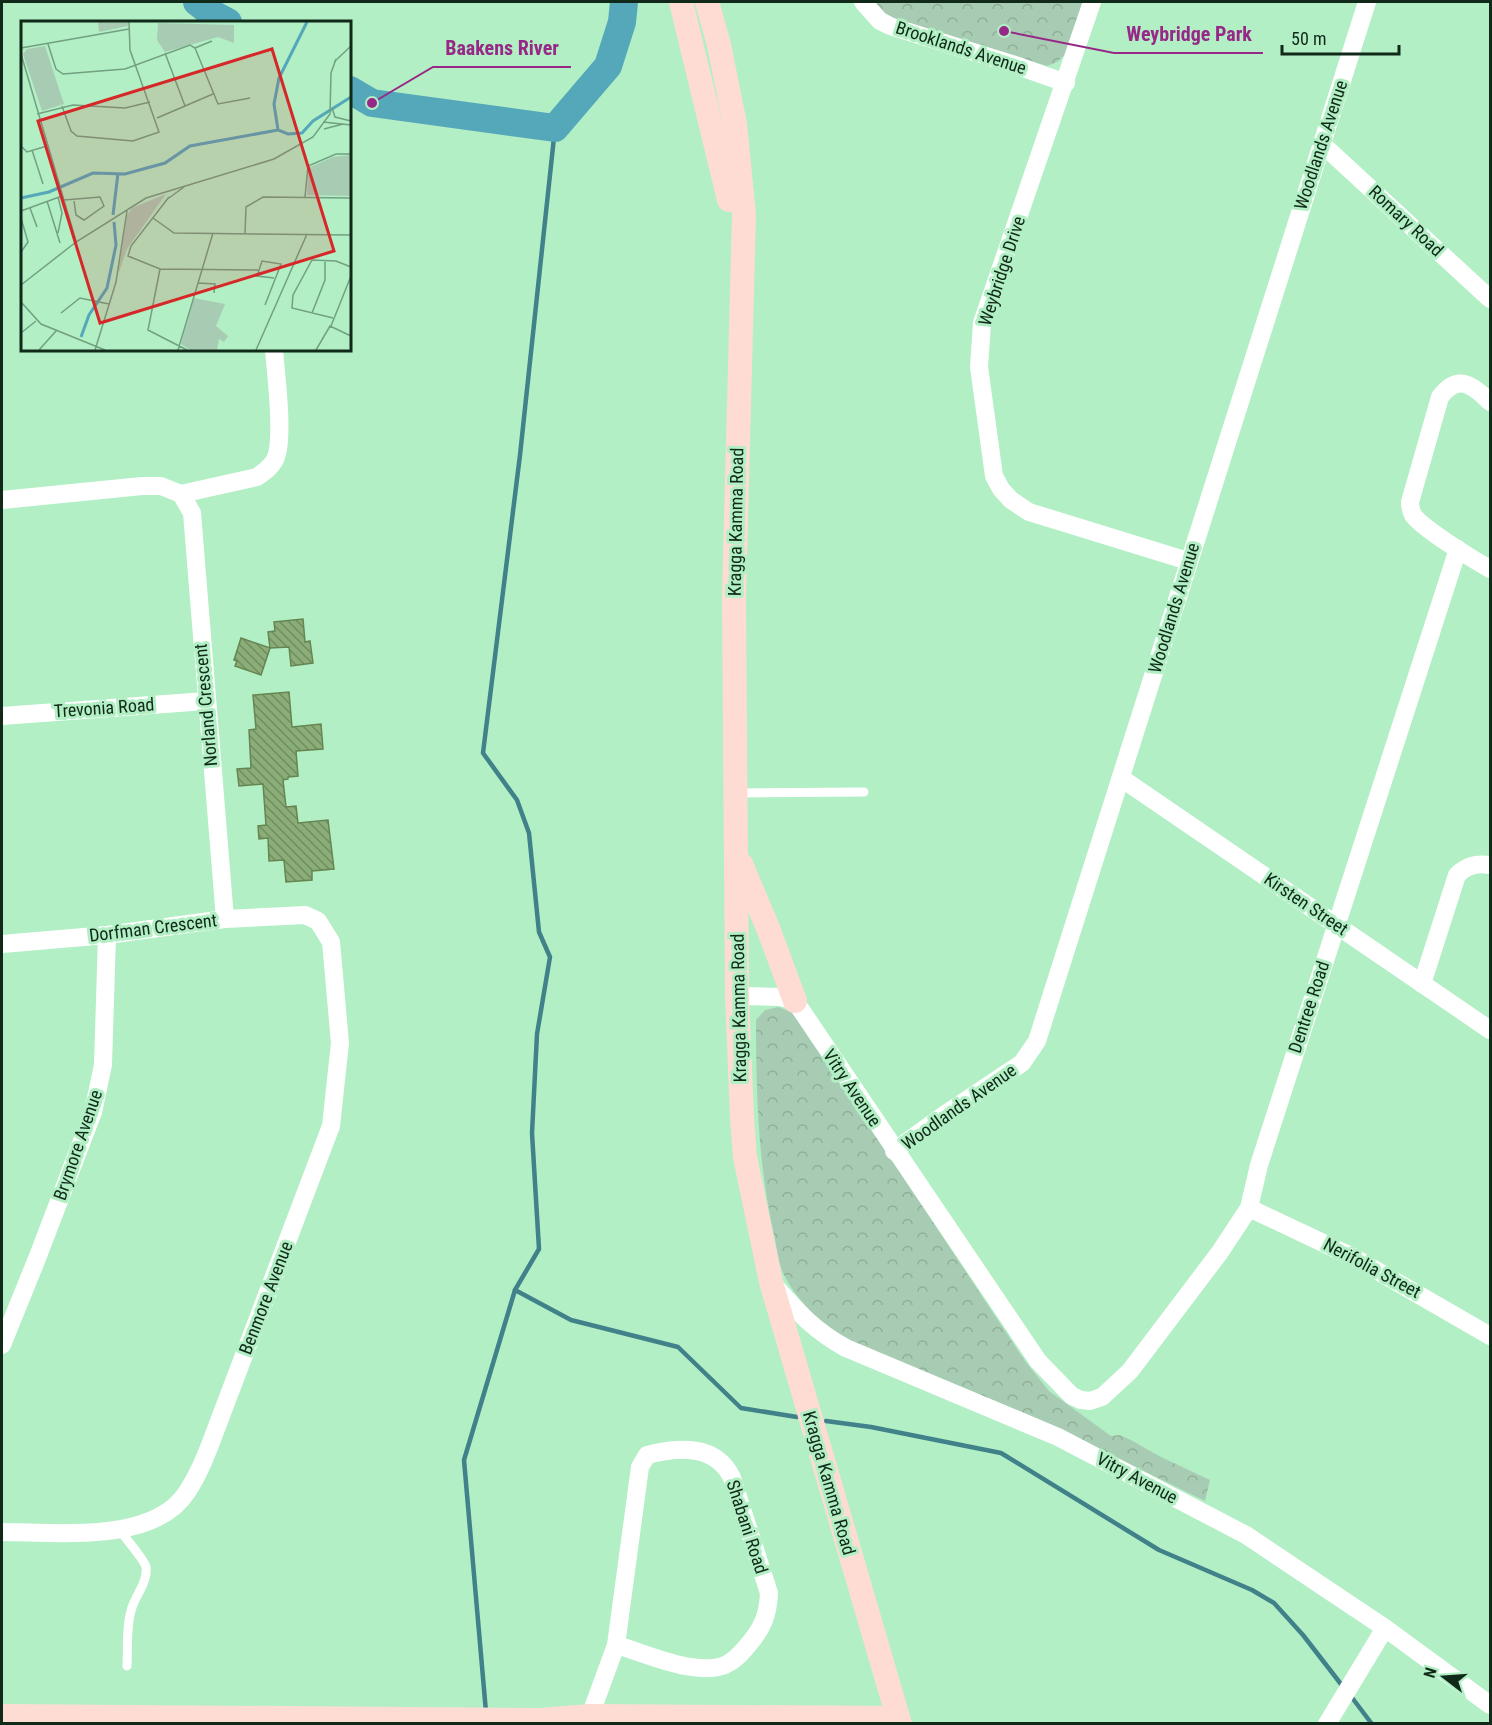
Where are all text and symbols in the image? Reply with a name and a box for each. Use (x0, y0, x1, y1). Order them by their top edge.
callout: Weybridge Park (1114, 15, 1263, 53)
street label: Brooklands Avenue (893, 17, 1029, 79)
scale bar (1282, 18, 1399, 56)
inset map (21, 21, 351, 351)
text: Weybridge Park (1126, 22, 1252, 46)
text: 50 m (1291, 28, 1326, 49)
callout: Baakens River (433, 29, 571, 67)
text: Baakens River (445, 36, 559, 60)
street label: Woodlands Avenue (1290, 77, 1351, 212)
street label: Romary Road (1365, 181, 1448, 260)
street label: Weybridge Drive (974, 213, 1029, 328)
street label: Kragga Kamma Road (724, 448, 747, 596)
street label: Woodlands Avenue (1144, 540, 1203, 675)
street label: Norland Crescent (190, 643, 221, 767)
street label: Trevonia Road (53, 694, 155, 721)
street label: Kirsten Street (1260, 868, 1352, 939)
street label: Dorfman Crescent (88, 909, 218, 946)
street label: Kragga Kamma Road (727, 934, 750, 1082)
street label: Dentree Road (1284, 958, 1333, 1055)
street label: Vitry Avenue (819, 1045, 886, 1130)
street label: Woodlands Avenue (897, 1059, 1020, 1154)
street label: Brymore Avenue (49, 1087, 106, 1203)
street label: Nerifolia Street (1320, 1233, 1424, 1302)
street label: Benmore Avenue (234, 1238, 297, 1357)
street label: Kragga Kamma Road (799, 1409, 860, 1557)
street label: Vitry Avenue (1093, 1447, 1181, 1508)
street label: Shabani Road (722, 1477, 772, 1576)
north arrow (1414, 1647, 1474, 1707)
text: N (1420, 1665, 1441, 1680)

